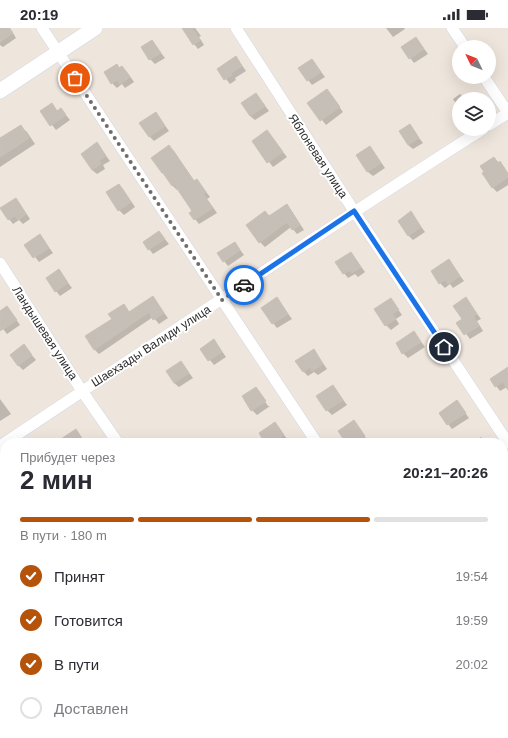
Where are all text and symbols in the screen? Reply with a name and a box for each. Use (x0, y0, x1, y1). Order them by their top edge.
text: 20:19 (20, 6, 58, 23)
north arrow (452, 40, 496, 84)
map controls (452, 40, 496, 136)
pin (58, 61, 92, 95)
icon: bag (64, 67, 86, 89)
button: layers (452, 92, 496, 136)
street label: Яблоневая улица (285, 111, 351, 201)
courier (224, 265, 264, 305)
icon: car (233, 274, 255, 296)
street label: Ландышевая улица (9, 284, 81, 383)
street label: Шаехзады Валиди улица (89, 302, 214, 390)
pin (427, 330, 461, 364)
icon: home (433, 336, 455, 358)
text: Прибудет через (20, 450, 115, 465)
text: 20:21–20:26 (403, 464, 488, 481)
text: 2 мин (20, 465, 93, 495)
text: В пути · 180 m (20, 528, 107, 543)
icon: check (20, 565, 42, 587)
text: Принят (54, 568, 105, 585)
text: 19:54 (455, 569, 488, 584)
icon: check (20, 609, 42, 631)
text: Готовится (54, 612, 123, 629)
text: 19:59 (455, 613, 488, 628)
icon: check (20, 653, 42, 675)
text: В пути (54, 656, 99, 673)
text: 20:02 (455, 657, 488, 672)
text: Доставлен (54, 700, 128, 717)

